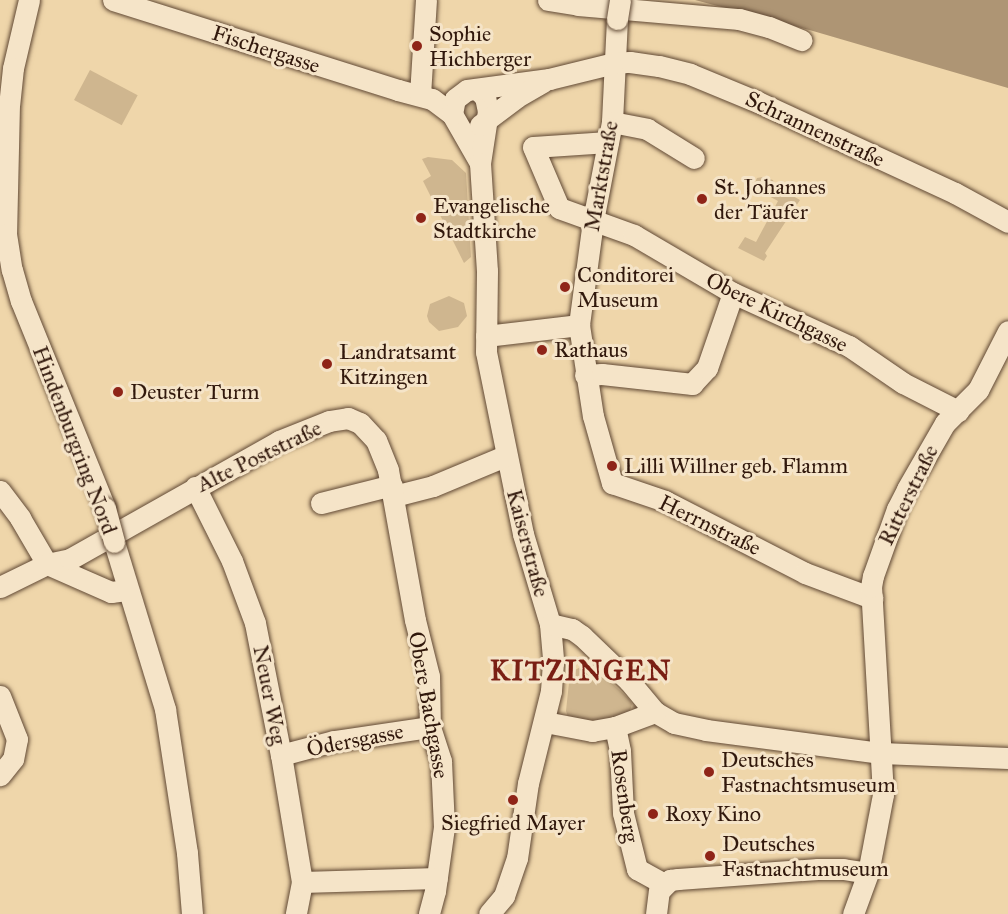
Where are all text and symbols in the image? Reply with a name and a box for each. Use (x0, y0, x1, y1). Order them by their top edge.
street label: Fischergasse (209, 19, 323, 79)
place label: Sophie Hichberger (429, 20, 531, 72)
marker: Sophie Hichberger (410, 39, 424, 53)
street label: Schrannenstraße (741, 85, 889, 173)
street label: Marktstraße (578, 119, 624, 233)
place label: St. Johannes der Täufer (714, 173, 826, 224)
place label: Evangelische Stadtkirche (433, 192, 550, 243)
marker: St. Johannes der Täufer (695, 192, 709, 206)
marker: Evangelische Stadtkirche (414, 211, 428, 225)
place label: Conditorei Museum (577, 261, 674, 312)
street label: Obere Kirchgasse (702, 266, 852, 358)
marker: Conditorei Museum (558, 280, 572, 294)
place label: Rathaus (554, 337, 628, 363)
place label: Landratsamt Kitzingen (339, 338, 456, 390)
street label: Hindenburgring Nord (27, 342, 123, 538)
marker: Rathaus (535, 343, 549, 357)
marker: Landratsamt Kitzingen (320, 357, 334, 371)
place label: Deuster Turm (130, 379, 259, 405)
marker: Deuster Turm (111, 385, 125, 399)
street label: Alte Poststraße (192, 414, 326, 498)
street label: Ritterstraße (872, 441, 944, 549)
place label: Lilli Willner geb. Flamm (624, 453, 848, 479)
marker: Lilli Willner geb. Flamm (605, 459, 619, 473)
street label: Kaiserstraße (501, 486, 555, 600)
street label: Herrnstraße (655, 489, 765, 561)
street label: Obere Bachgasse (403, 629, 455, 781)
street label: Neuer Weg (247, 643, 293, 747)
district label: KITZINGEN (490, 654, 672, 688)
street label: Ödersgasse (304, 718, 406, 762)
place label: Deutsches Fastnachtsmuseum (721, 746, 896, 798)
street label: Rosenberg (605, 748, 645, 844)
marker: Deutsches Fastnachtsmuseum (702, 765, 716, 779)
marker: Siegfried Mayer (506, 793, 520, 807)
place label: Roxy Kino (665, 801, 761, 827)
marker: Roxy Kino (646, 807, 660, 821)
place label: Siegfried Mayer (441, 810, 585, 836)
place label: Deutsches Fastnachtmuseum (722, 830, 889, 882)
marker: Deutsches Fastnachtmuseum (703, 849, 717, 863)

